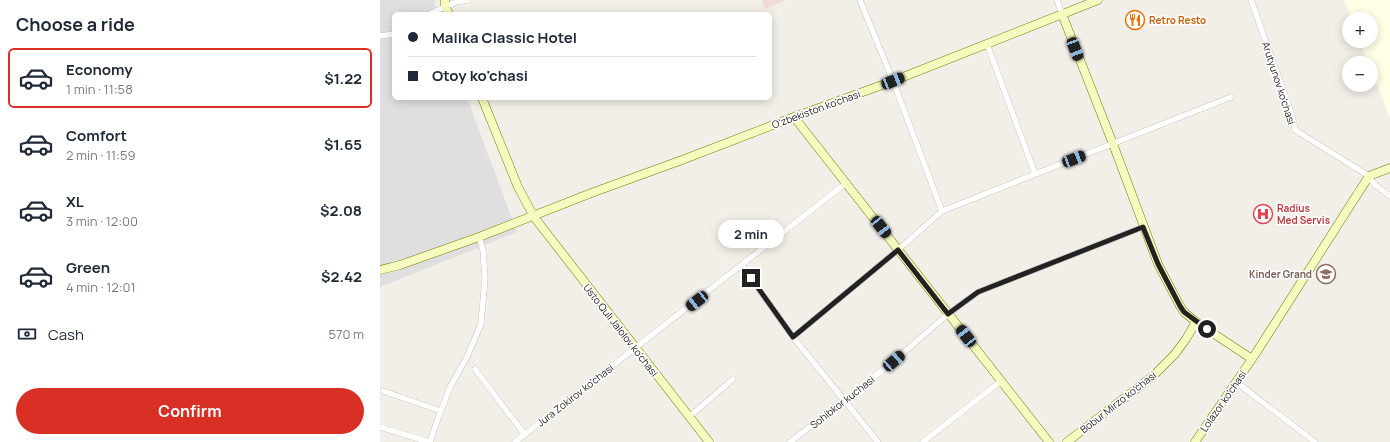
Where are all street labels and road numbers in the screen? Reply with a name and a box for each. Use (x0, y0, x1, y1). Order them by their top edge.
street label: Arutyunov ko'chasi (1259, 40, 1299, 126)
street label: O'zbekiston ko'chasi (770, 86, 862, 132)
street label: Usto Quli Jalolov ko'chasi (580, 281, 662, 379)
street label: Jura Zokirov ko'chasi (534, 361, 616, 429)
street label: Bobur Mirzo ko'chasi (1077, 368, 1159, 436)
street label: Lolazor ko'chasi (1197, 368, 1249, 434)
street label: Sohibkor kuchasi (807, 372, 877, 432)

